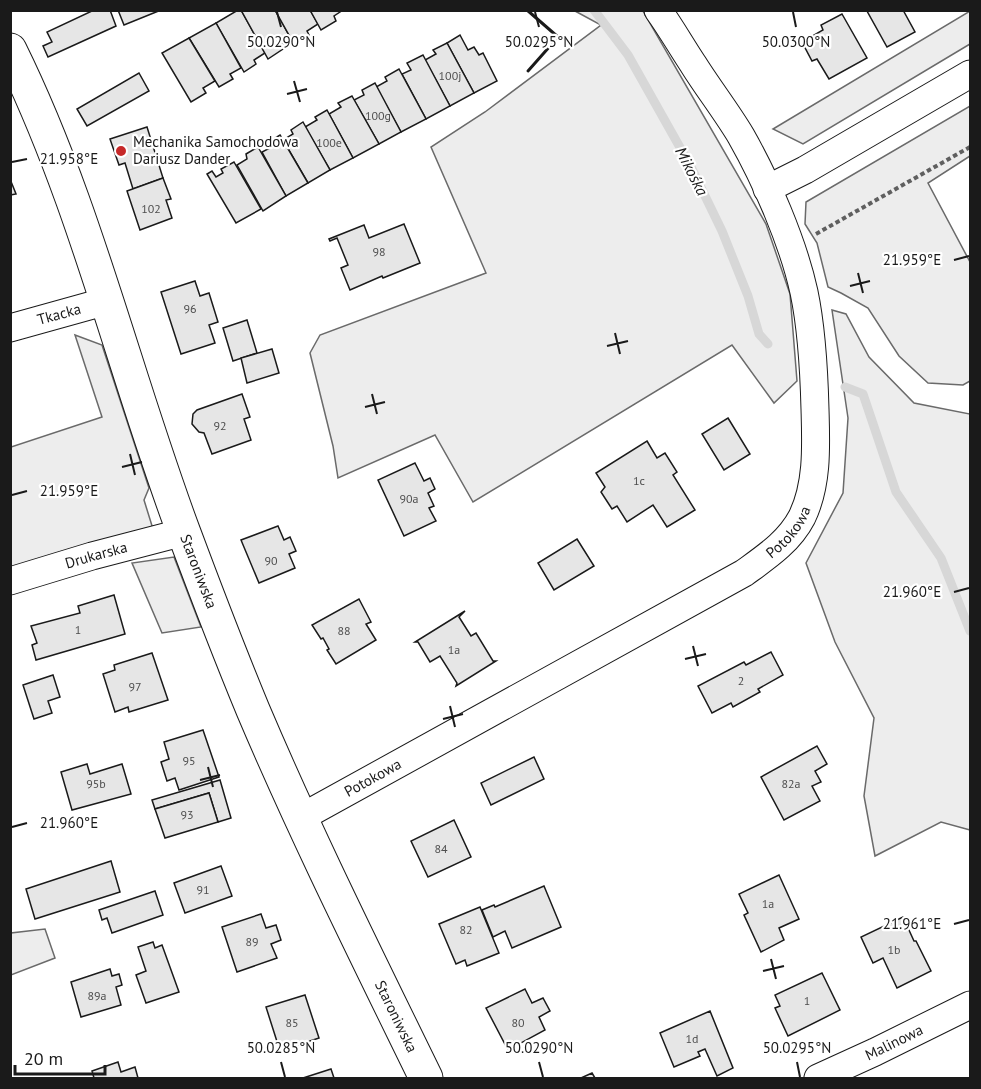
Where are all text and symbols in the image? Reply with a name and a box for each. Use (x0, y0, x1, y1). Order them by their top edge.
text: 50.0290°N (247, 32, 315, 51)
text: 50.0295°N (505, 32, 573, 51)
text: 50.0300°N (762, 32, 830, 51)
house number: 100j (439, 68, 461, 83)
house number: 100g (365, 108, 391, 123)
place label: Mechanika Samochodowa Dariusz Dander (133, 132, 299, 168)
house number: 100e (316, 135, 342, 150)
water label: Mikośka (671, 143, 713, 199)
marker: Mechanika Samochodowa Dariusz Dander (114, 144, 128, 158)
text: 21.958°E (40, 149, 98, 168)
house number: 102 (141, 201, 161, 216)
house number: 98 (372, 244, 386, 259)
text: 21.959°E (883, 250, 941, 269)
street label: Tkacka (35, 299, 83, 329)
house number: 96 (183, 301, 197, 316)
house number: 92 (213, 418, 227, 433)
house number: 1c (633, 473, 646, 488)
text: 21.959°E (40, 481, 98, 500)
house number: 90a (399, 491, 419, 506)
street label: Potokowa (762, 503, 815, 562)
street label: Staroniwska (176, 532, 222, 611)
street label: Drukarska (63, 537, 129, 573)
house number: 90 (264, 553, 278, 568)
text: 21.960°E (883, 582, 941, 601)
house number: 1 (75, 622, 81, 637)
house number: 88 (337, 623, 351, 638)
house number: 1a (448, 642, 460, 657)
house number: 2 (738, 673, 744, 688)
house number: 97 (128, 679, 142, 694)
house number: 95 (182, 753, 196, 768)
street label: Potokowa (341, 754, 405, 801)
house number: 95b (86, 776, 106, 791)
house number: 82a (781, 776, 801, 791)
house number: 93 (180, 807, 194, 822)
text: 21.960°E (40, 813, 98, 832)
house number: 84 (434, 841, 448, 856)
house number: 91 (196, 882, 210, 897)
house number: 1a (762, 896, 774, 911)
text: 21.961°E (883, 914, 941, 933)
house number: 82 (459, 922, 473, 937)
house number: 89 (245, 934, 259, 949)
house number: 1b (887, 942, 901, 957)
street label: Staroniwska (371, 977, 422, 1056)
house number: 89a (87, 988, 107, 1003)
house number: 1 (804, 993, 810, 1008)
house number: 85 (285, 1015, 299, 1030)
house number: 80 (511, 1015, 525, 1030)
street label: Malinowa (862, 1020, 926, 1064)
house number: 1d (686, 1031, 699, 1046)
scale bar (15, 1038, 105, 1076)
text: 50.0285°N (247, 1038, 315, 1057)
text: 50.0290°N (505, 1038, 573, 1057)
text: 50.0295°N (763, 1038, 831, 1057)
text: 20 m (24, 1047, 63, 1070)

